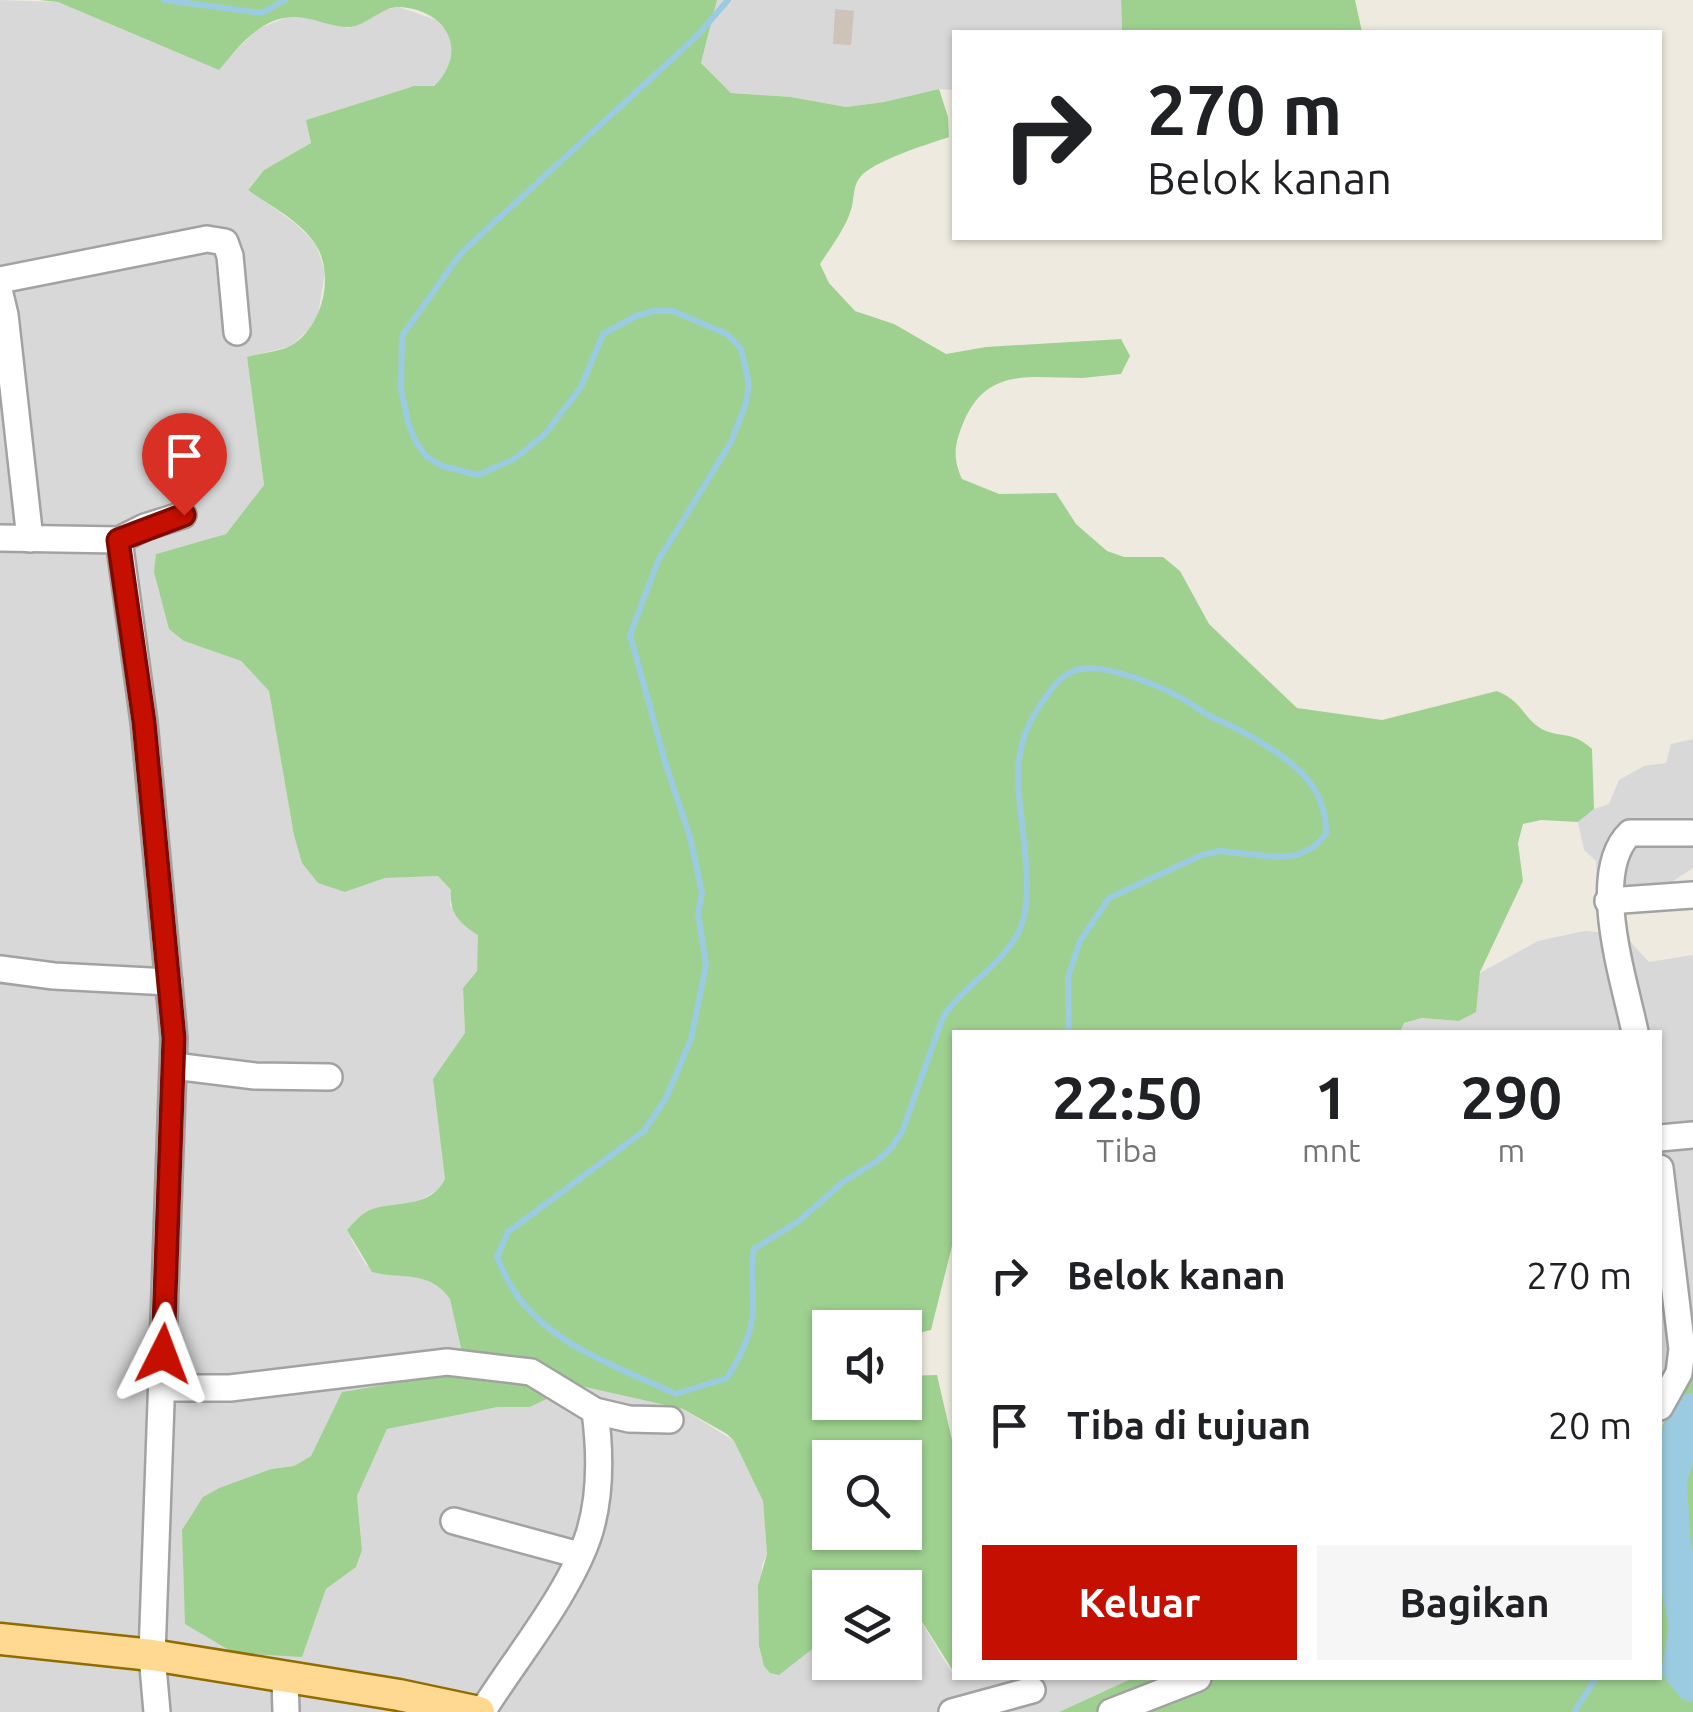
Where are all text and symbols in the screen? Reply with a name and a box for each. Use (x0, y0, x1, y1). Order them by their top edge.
icon: right (982, 70, 1112, 200)
text: 270 m (1147, 70, 1342, 148)
text: Belok kanan (1147, 152, 1392, 203)
pin (142, 413, 227, 516)
icon: arrive (157, 428, 212, 483)
text: 22:50 (1052, 1063, 1202, 1130)
text: 1 (1314, 1063, 1348, 1130)
text: 290 (1461, 1063, 1562, 1130)
text: Tiba (1096, 1132, 1158, 1168)
text: mnt (1302, 1132, 1361, 1168)
text: m (1497, 1132, 1525, 1168)
icon: right (982, 1248, 1037, 1303)
text: Belok kanan (1067, 1254, 1286, 1296)
text: 270 m (1526, 1254, 1632, 1296)
position arrow (111, 1302, 215, 1406)
map controls (812, 1310, 922, 1680)
button: sound (812, 1310, 922, 1420)
icon: arrive (982, 1398, 1037, 1453)
text: Tiba di tujuan (1067, 1404, 1311, 1446)
text: 20 m (1548, 1404, 1632, 1446)
button: search (812, 1440, 922, 1550)
button: Keluar (982, 1545, 1297, 1660)
button: Bagikan (1317, 1545, 1632, 1660)
button: layers (812, 1570, 922, 1680)

